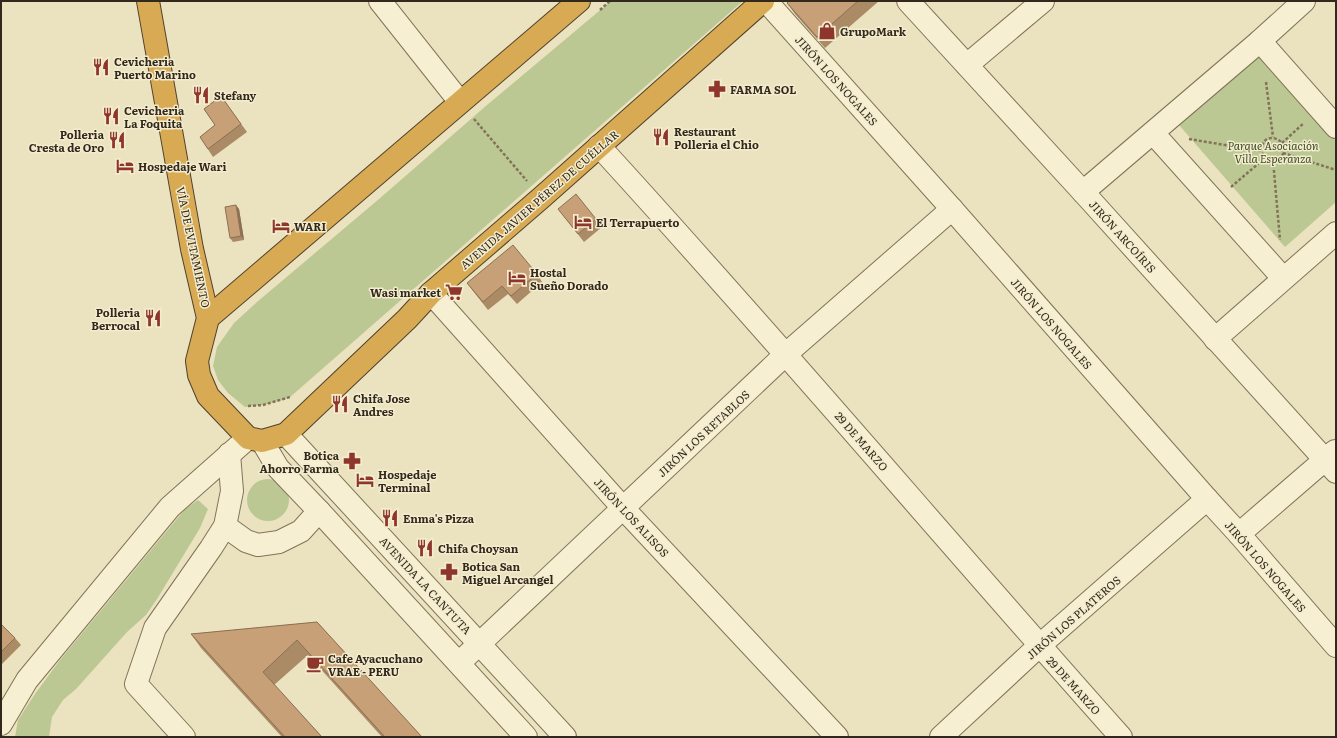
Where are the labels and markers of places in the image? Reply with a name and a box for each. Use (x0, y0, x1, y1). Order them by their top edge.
shop icon: GrupoMark (817, 21, 837, 41)
place label: GrupoMark (840, 23, 907, 39)
place label: Cevicheria Puerto Marino (114, 53, 196, 82)
restaurant icon: Cevicheria Puerto Marino (91, 57, 111, 77)
pharmacy icon: FARMA SOL (707, 79, 727, 99)
place label: FARMA SOL (730, 81, 796, 97)
restaurant icon: Stefany (191, 85, 211, 105)
place label: Stefany (214, 87, 257, 103)
place label: Cevicheria La Foquita (124, 102, 185, 131)
restaurant icon: Cevicheria La Foquita (101, 106, 121, 126)
place label: Restaurant Polleria el Chio (674, 123, 759, 152)
place label: Polleria Cresta de Oro (29, 126, 105, 155)
restaurant icon: Restaurant Polleria el Chio (651, 127, 671, 147)
restaurant icon: Polleria Cresta de Oro (107, 130, 127, 150)
hotel icon: Hospedaje Wari (115, 156, 135, 176)
place label: Hospedaje Wari (138, 158, 227, 174)
hotel icon: El Terrapuerto (573, 212, 593, 232)
place label: El Terrapuerto (596, 214, 680, 230)
hotel icon: WARI (271, 216, 291, 236)
place label: WARI (294, 218, 327, 234)
place label: Hostal Sueño Dorado (530, 264, 609, 293)
hotel icon: Hostal Sueño Dorado (507, 268, 527, 288)
supermarket icon: Wasi market (444, 282, 464, 302)
place label: Wasi market (370, 284, 441, 300)
place label: Polleria Berrocal (91, 304, 141, 333)
restaurant icon: Polleria Berrocal (143, 308, 163, 328)
place label: Chifa Jose Andres (353, 390, 410, 419)
restaurant icon: Chifa Jose Andres (330, 394, 350, 414)
place label: Botica Ahorro Farma (259, 447, 340, 476)
pharmacy icon: Botica Ahorro Farma (342, 451, 362, 471)
place label: Hospedaje Terminal (378, 466, 436, 495)
hotel icon: Hospedaje Terminal (355, 470, 375, 490)
restaurant icon: Enma's Pizza (380, 508, 400, 528)
place label: Enma's Pizza (403, 510, 475, 526)
restaurant icon: Chifa Choysan (415, 538, 435, 558)
place label: Chifa Choysan (438, 540, 519, 556)
place label: Botica San Miguel Arcangel (462, 558, 553, 587)
pharmacy icon: Botica San Miguel Arcangel (439, 562, 459, 582)
place label: Cafe Ayacuchano VRAE - PERU (328, 650, 423, 679)
cafe icon: Cafe Ayacuchano VRAE - PERU (305, 654, 325, 674)

